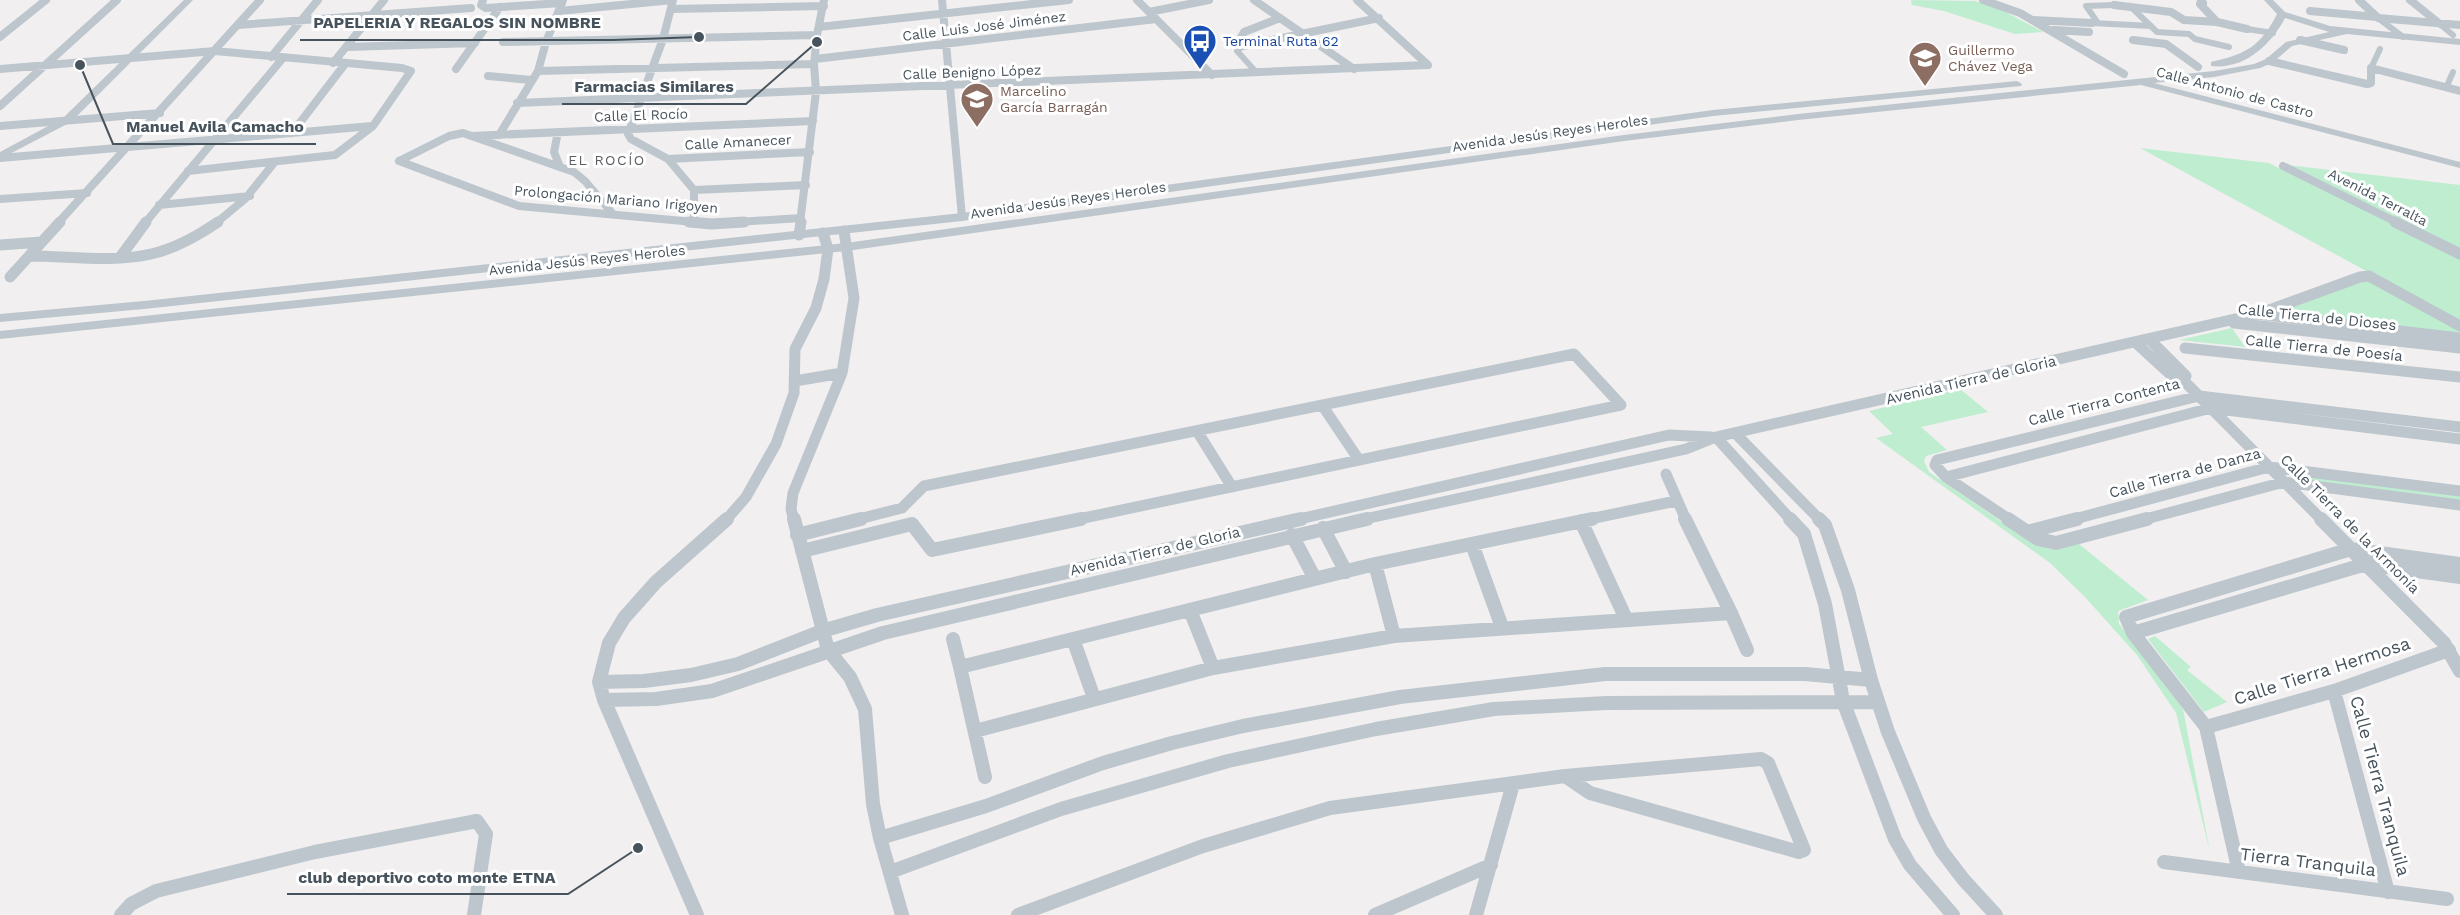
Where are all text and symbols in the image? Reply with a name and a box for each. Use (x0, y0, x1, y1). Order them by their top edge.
callout: PAPELERIA Y REGALOS SIN NOMBRE (300, 6, 613, 40)
street label: Calle Luis José Jiménez (901, 8, 1067, 44)
text: PAPELERIA Y REGALOS SIN NOMBRE (313, 13, 601, 32)
bus stop icon: Terminal Ruta 62 (1182, 23, 1218, 70)
place label: Terminal Ruta 62 (1223, 33, 1339, 49)
school or university icon: Guillermo Chávez Vega (1907, 40, 1943, 87)
place label: Guillermo Chávez Vega (1948, 42, 2033, 74)
street label: Calle Benigno López (902, 62, 1042, 82)
street label: Calle Antonio de Castro (2155, 63, 2315, 121)
callout: Farmacias Similares (562, 70, 746, 104)
text: Farmacias Similares (574, 77, 734, 96)
school or university icon: Marcelino García Barragán (959, 81, 995, 128)
place label: Marcelino García Barragán (1000, 83, 1108, 115)
street label: Calle El Rocío (594, 105, 688, 125)
callout: Manuel Avila Camacho (113, 110, 316, 144)
street label: Avenida Jesús Reyes Heroles (1451, 111, 1649, 155)
text: Manuel Avila Camacho (126, 117, 304, 136)
street label: Calle Amanecer (684, 131, 792, 153)
district label: EL ROCÍO (568, 152, 646, 168)
street label: Avenida Terralta (2326, 165, 2430, 229)
street label: Avenida Jesús Reyes Heroles (969, 178, 1167, 222)
street label: Prolongación Mariano Irigoyen (513, 182, 719, 216)
street label: Avenida Jesús Reyes Heroles (488, 242, 686, 278)
street label: Calle Tierra de Dioses (2237, 300, 2397, 334)
street label: Calle Tierra de Poesía (2244, 331, 2404, 365)
street label: Avenida Tierra de Gloria (1884, 352, 2058, 408)
street label: Calle Tierra Contenta (2026, 374, 2182, 430)
street label: Calle Tierra de Danza (2107, 444, 2263, 502)
street label: Calle Tierra de la Armonía (2277, 451, 2424, 598)
street label: Avenida Tierra de Gloria (1068, 523, 1242, 579)
street label: Calle Tierra Hermosa (2231, 632, 2413, 709)
street label: Calle Tierra Tranquila (2346, 693, 2415, 878)
street label: Tierra Tranquila (2239, 843, 2377, 880)
callout: club deportivo coto monte ETNA (287, 860, 568, 894)
text: club deportivo coto monte ETNA (298, 868, 556, 887)

